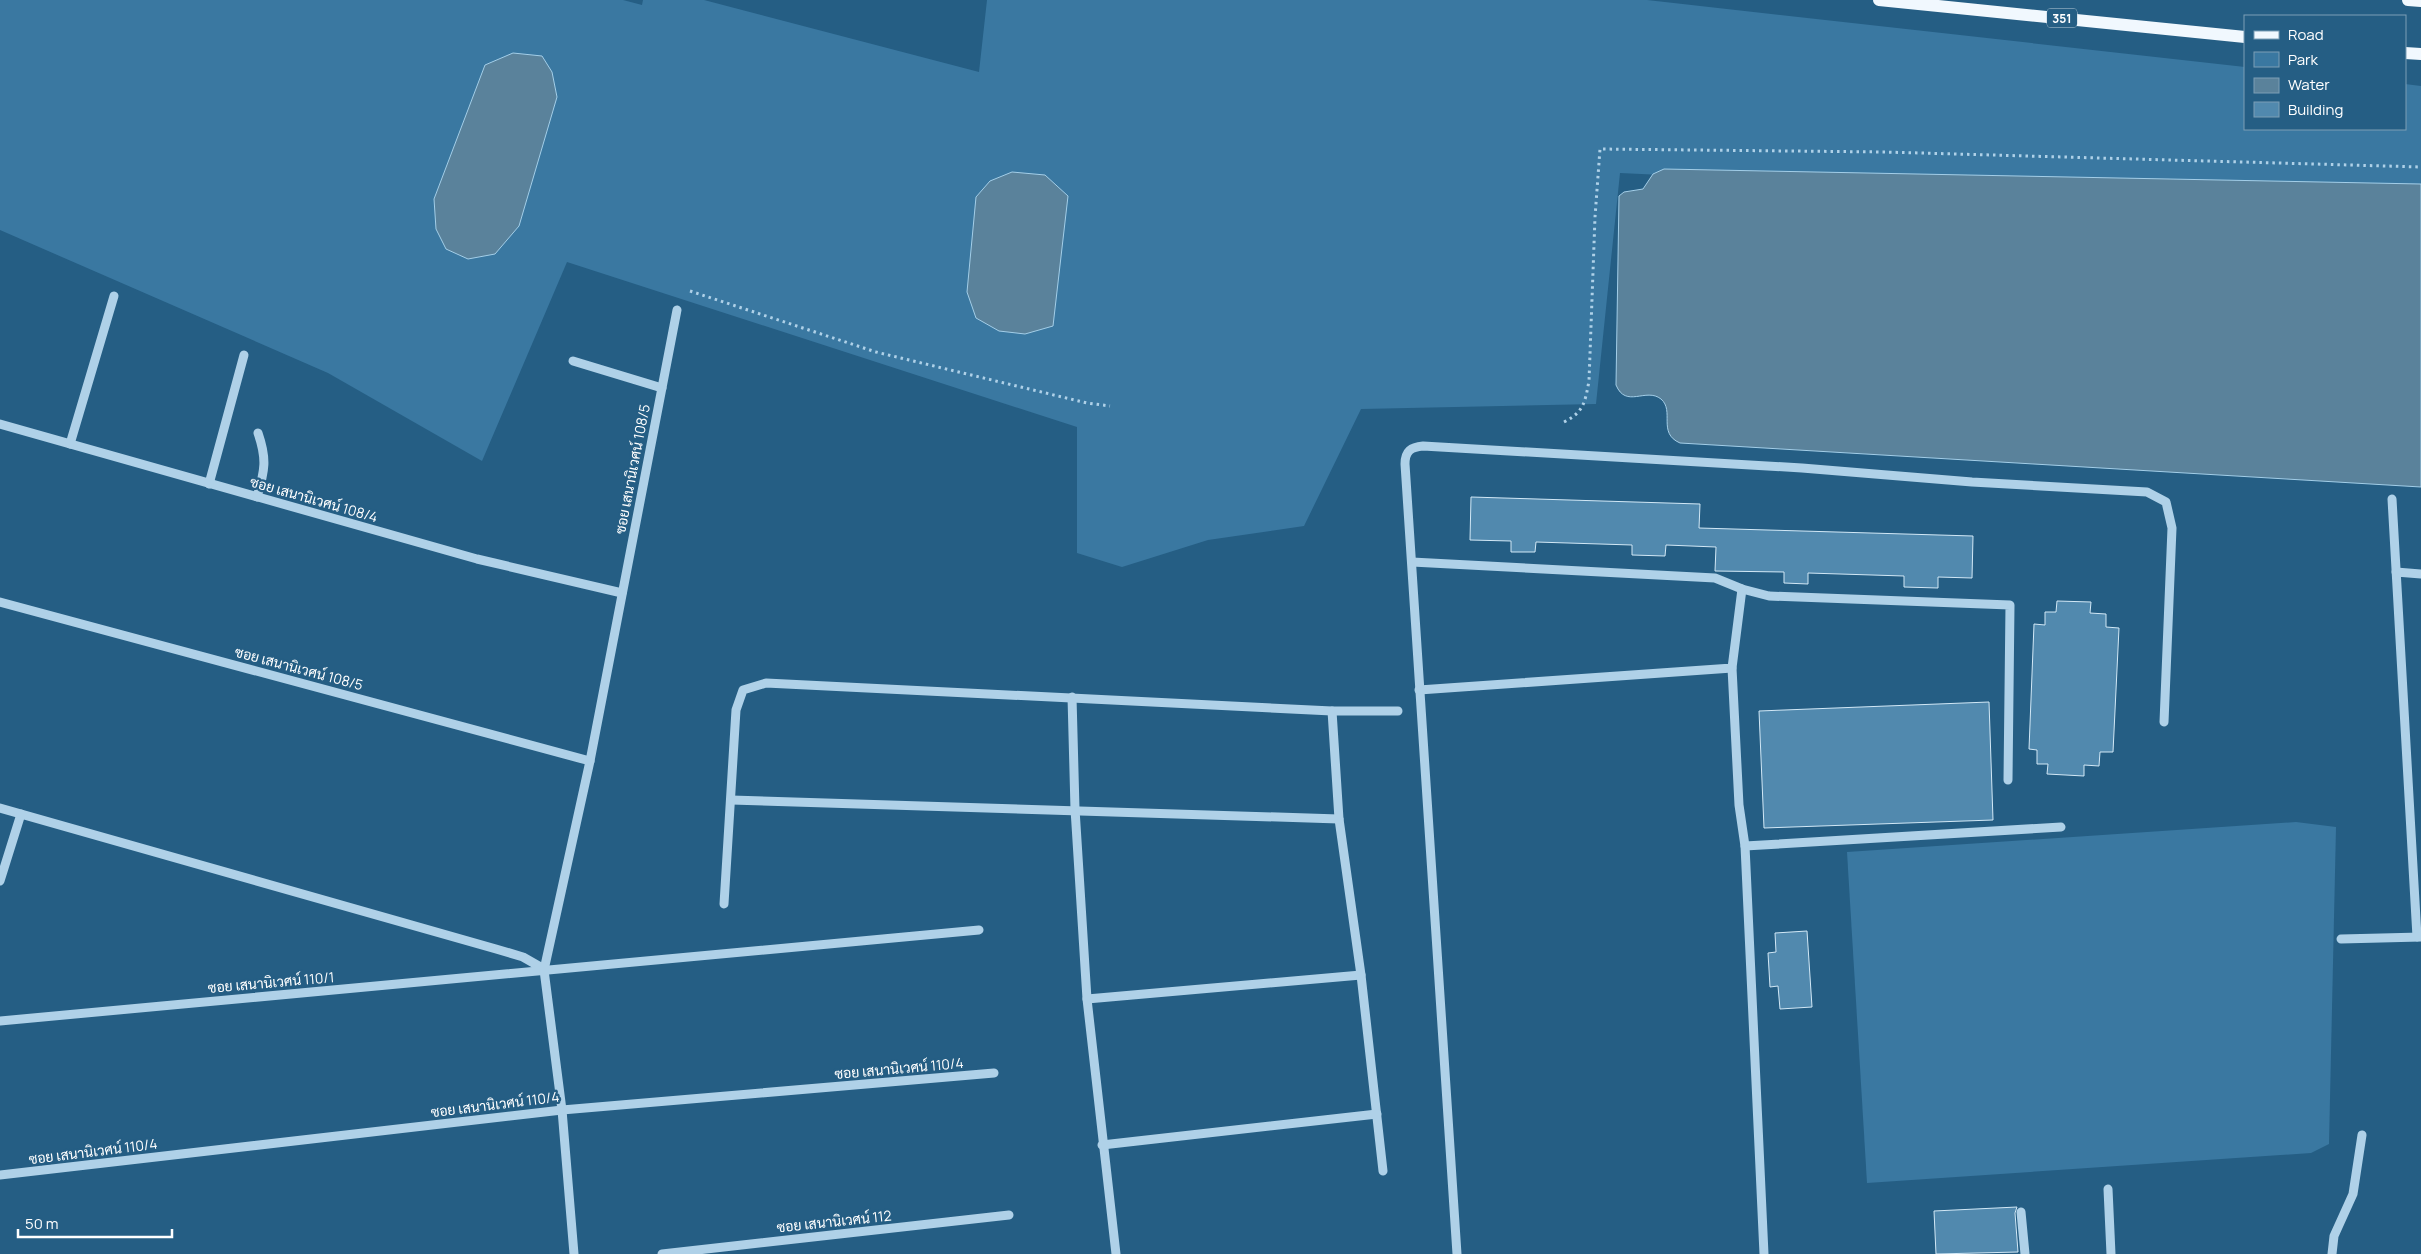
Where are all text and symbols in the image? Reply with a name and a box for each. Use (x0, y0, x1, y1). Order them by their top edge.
road number: 351 (2047, 8, 2077, 28)
legend (2244, 15, 2406, 130)
text: Road (2288, 24, 2324, 45)
text: Park (2288, 49, 2318, 70)
text: Water (2288, 74, 2330, 95)
text: Building (2288, 99, 2343, 120)
street label: ซอย เสนานิเวศน์ 108/5 (610, 402, 654, 536)
street label: ซอย เสนานิเวศน์ 108/4 (248, 472, 380, 526)
street label: ซอย เสนานิเวศน์ 108/5 (233, 642, 365, 694)
street label: ซอย เสนานิเวศน์ 110/1 (207, 967, 335, 997)
street label: ซอย เสนานิเวศน์ 110/4 (834, 1053, 964, 1083)
street label: ซอย เสนานิเวศน์ 110/4 (430, 1087, 560, 1121)
street label: ซอย เสนานิเวศน์ 110/4 (28, 1134, 158, 1168)
scale bar (18, 1206, 171, 1238)
street label: ซอย เสนานิเวศน์ 112 (776, 1206, 892, 1236)
text: 50 m (25, 1213, 59, 1234)

